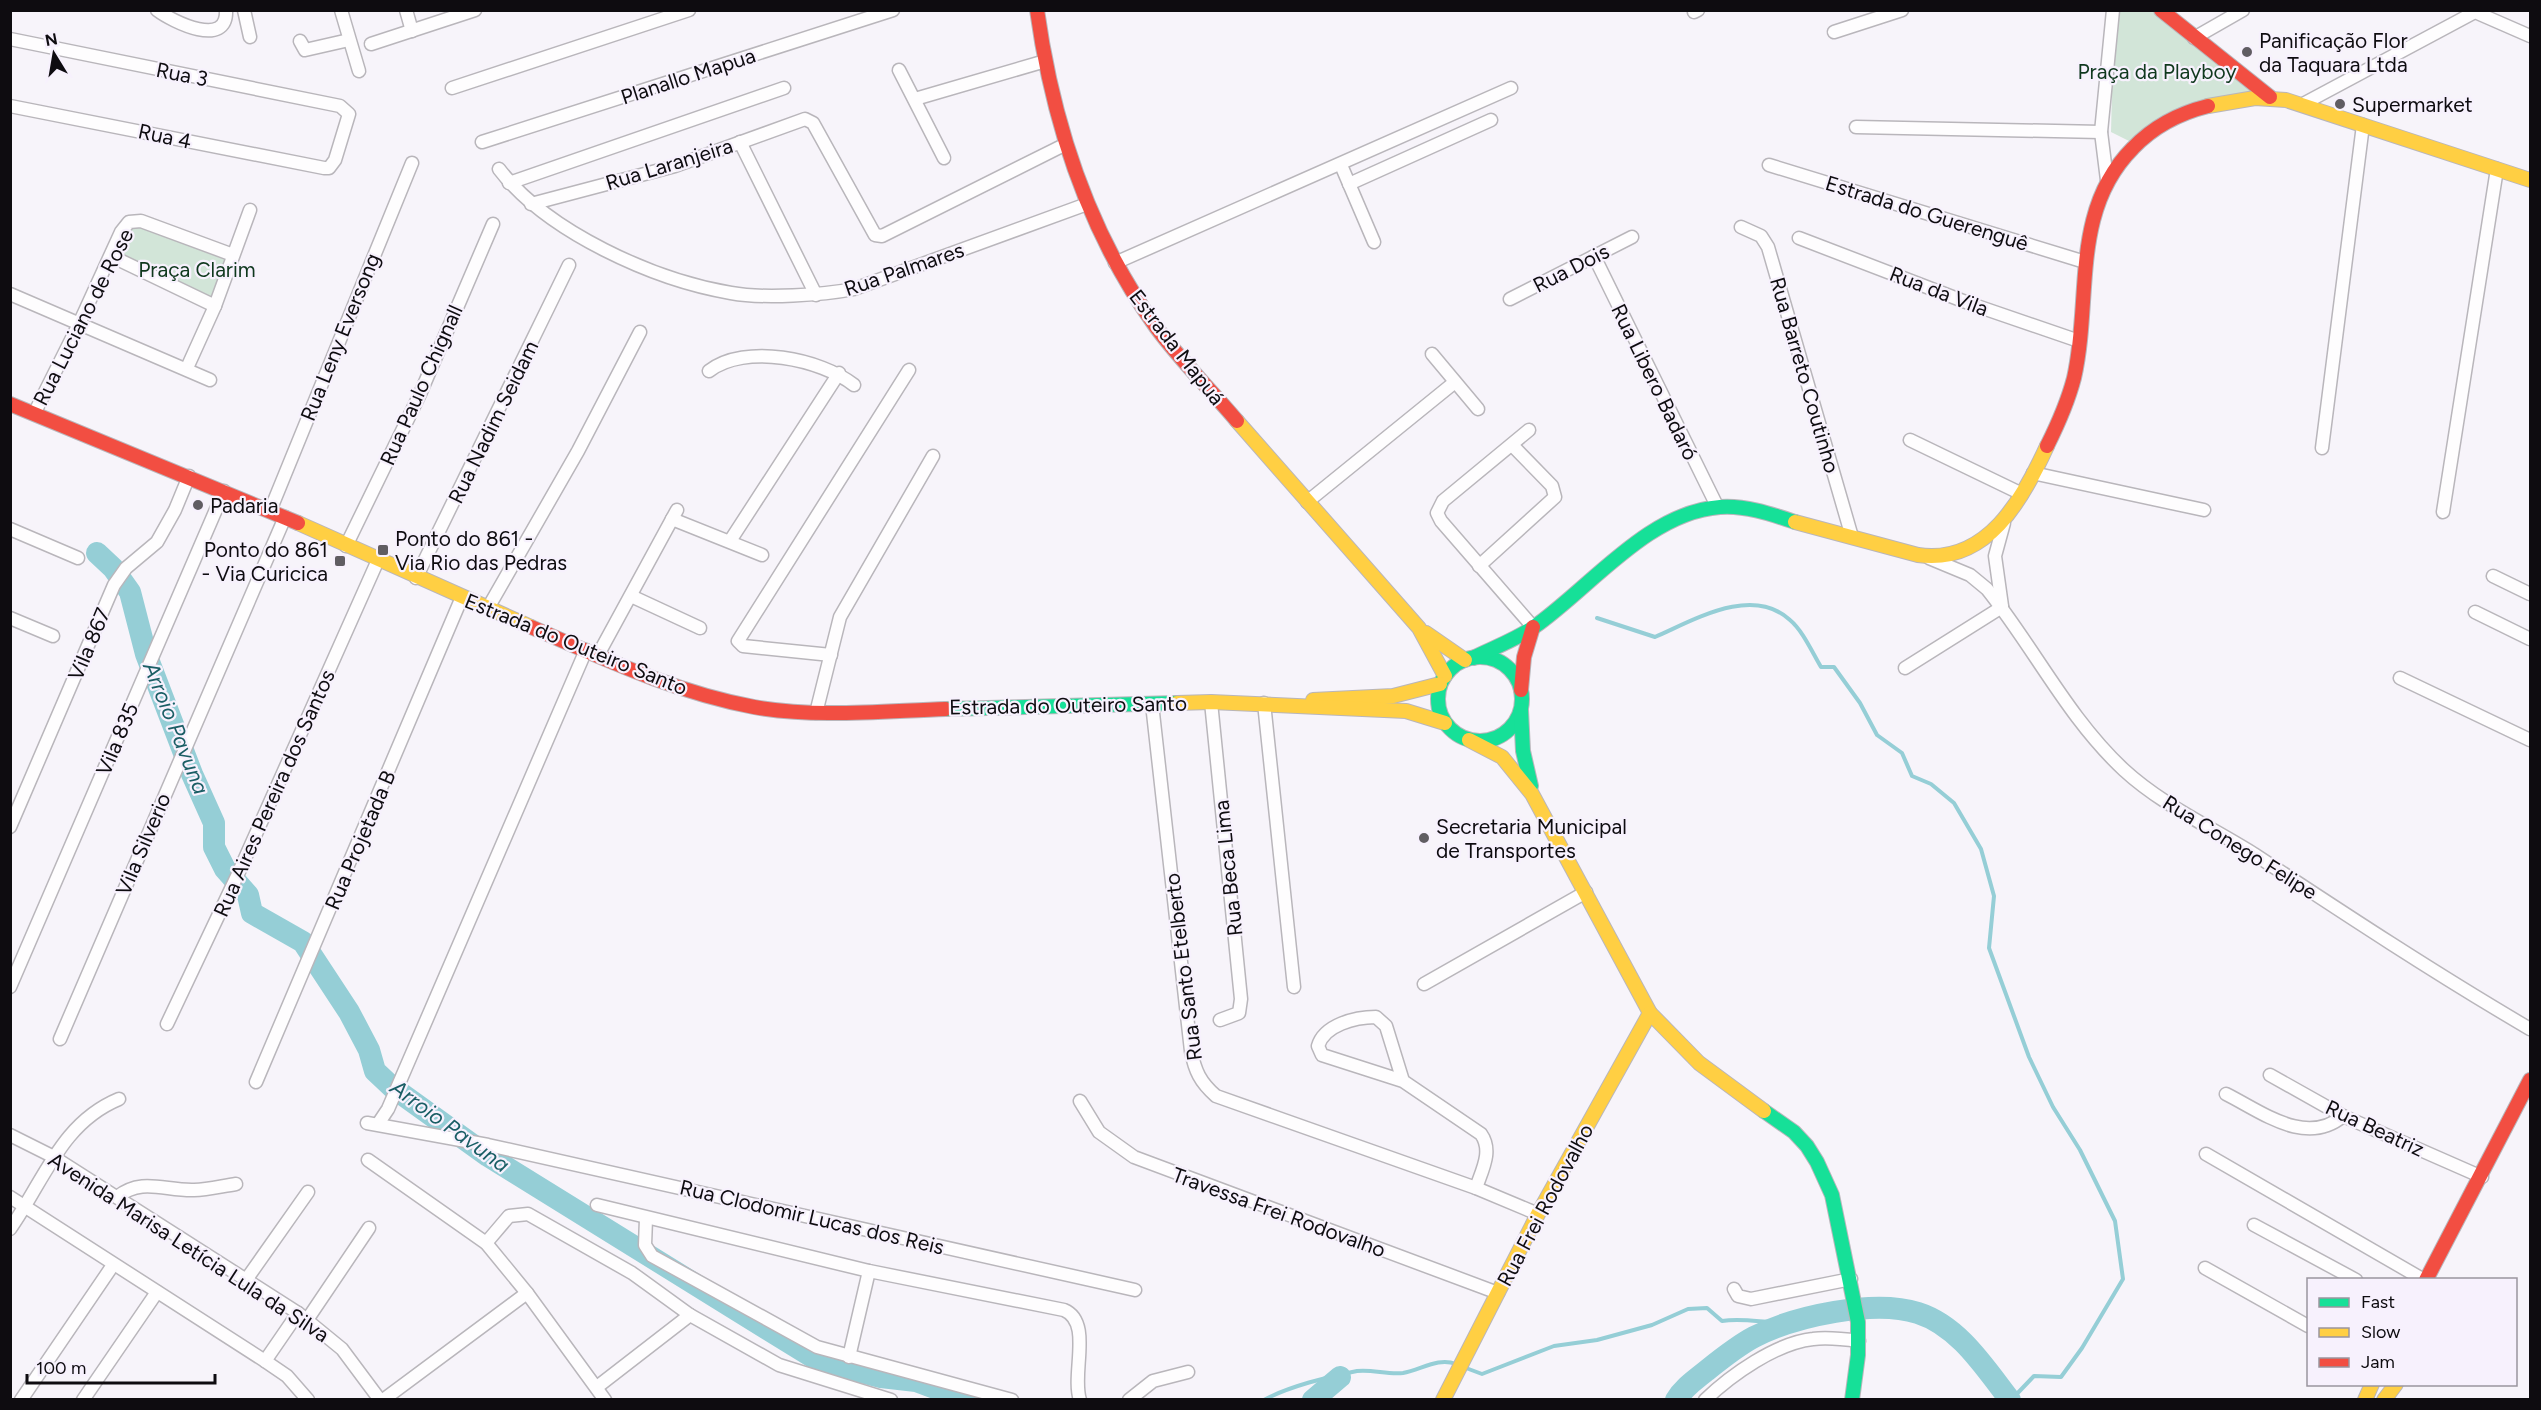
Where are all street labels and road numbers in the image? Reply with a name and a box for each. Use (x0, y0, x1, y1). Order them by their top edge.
street label: Planallo Mapua (618, 43, 758, 109)
street label: Rua 3 (154, 57, 210, 91)
street label: Rua 4 (136, 118, 194, 154)
street label: Rua Laranjeira (602, 133, 736, 195)
street label: Estrada do Guerenguê (1823, 170, 2031, 256)
street label: Rua Luciano de Rose (28, 224, 138, 410)
street label: Rua Palmares (841, 237, 967, 301)
street label: Rua Dois (1529, 238, 1613, 298)
street label: Rua Leny Eversong (295, 250, 385, 424)
street label: Rua da Vila (1886, 261, 1992, 321)
street label: Rua Barreto Coutinho (1765, 274, 1845, 476)
street label: Estrada Mapuá (1124, 284, 1230, 410)
street label: Rua Libero Badaró (1606, 300, 1704, 464)
street label: Rua Paulo Chignall (374, 301, 468, 469)
street label: Rua Nadim Seidam (443, 336, 543, 508)
street label: Estrada do Outeiro Santo (461, 588, 691, 700)
street label: Vila 867 (63, 604, 115, 684)
street label: Rua Aires Pereira dos Santos (208, 666, 340, 920)
street label: Estrada do Outeiro Santo (949, 690, 1187, 720)
street label: Vila 835 (91, 699, 143, 779)
street label: Rua Projetada B (319, 767, 401, 913)
street label: Vila Silverio (110, 789, 176, 899)
street label: Rua Conego Felipe (2158, 789, 2322, 905)
street label: Rua Beca Lima (1208, 799, 1248, 937)
street label: Rua Santo Etelberto (1159, 872, 1207, 1062)
street label: Rua Beatriz (2322, 1094, 2428, 1162)
street label: Rua Frei Rodovalho (1492, 1120, 1598, 1290)
street label: Avenida Marisa Letícia Lula da Silva (44, 1147, 334, 1347)
street label: Travessa Frei Rodovalho (1169, 1162, 1389, 1262)
street label: Rua Clodomir Lucas dos Reis (677, 1174, 947, 1260)

